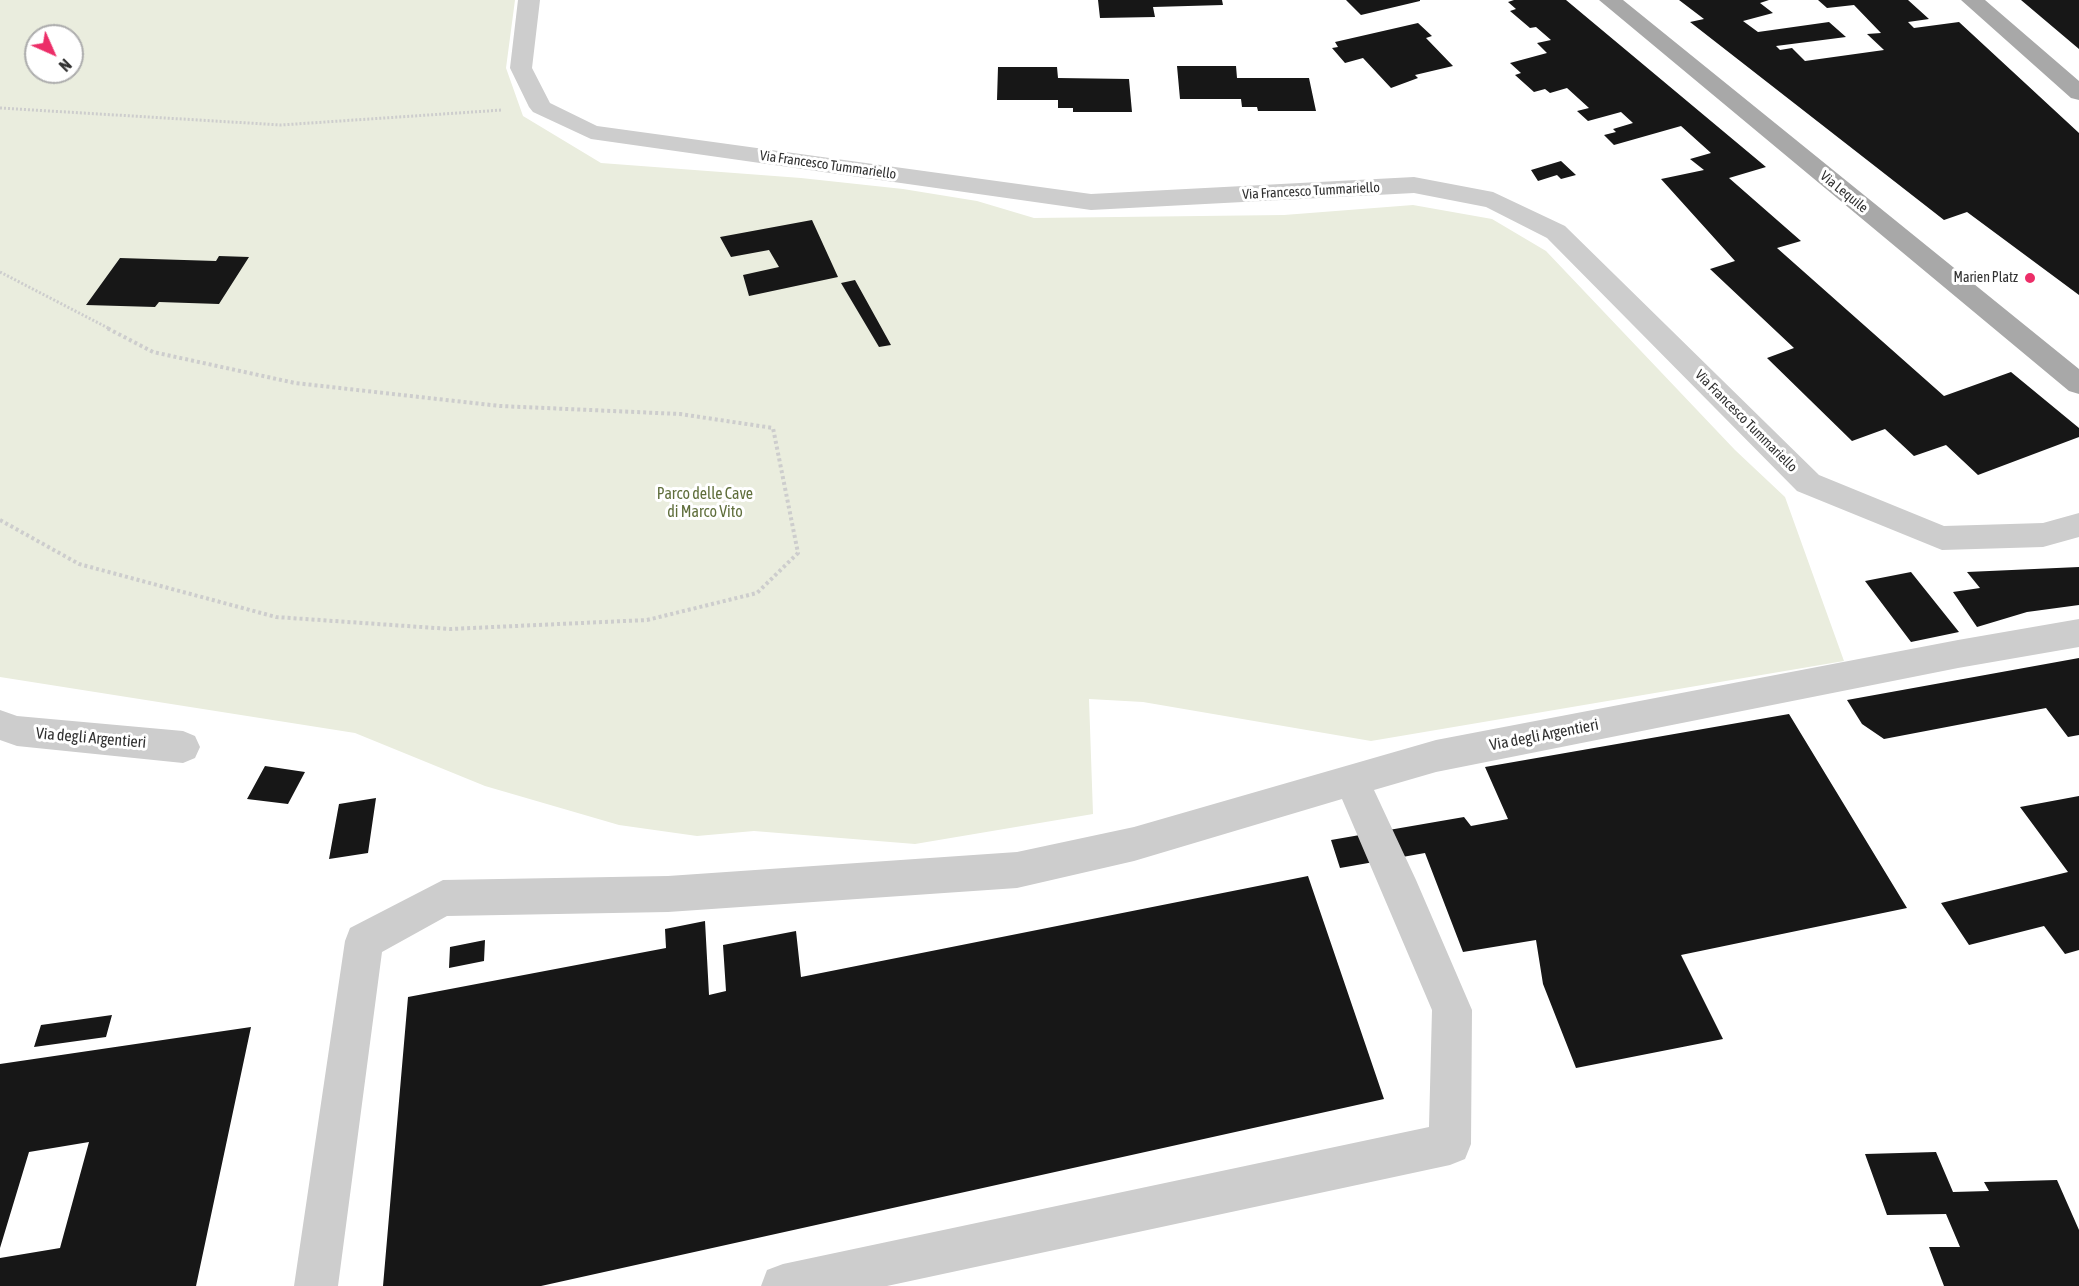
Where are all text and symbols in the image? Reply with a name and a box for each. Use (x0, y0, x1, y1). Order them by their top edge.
north arrow (24, 24, 84, 84)
text: N (56, 56, 75, 75)
street label: Via Francesco Tummariello (759, 147, 897, 183)
street label: Via Lequile (1817, 168, 1871, 216)
street label: Via Francesco Tummariello (1242, 179, 1380, 203)
place label: Marien Platz (1954, 270, 2018, 286)
marker: Marien Platz (2023, 271, 2037, 285)
street label: Via Francesco Tummariello (1691, 366, 1801, 476)
park label: Parco delle Cave di Marco Vito (657, 484, 753, 522)
street label: Via degli Argentieri (1488, 715, 1600, 755)
street label: Via degli Argentieri (35, 724, 147, 752)

